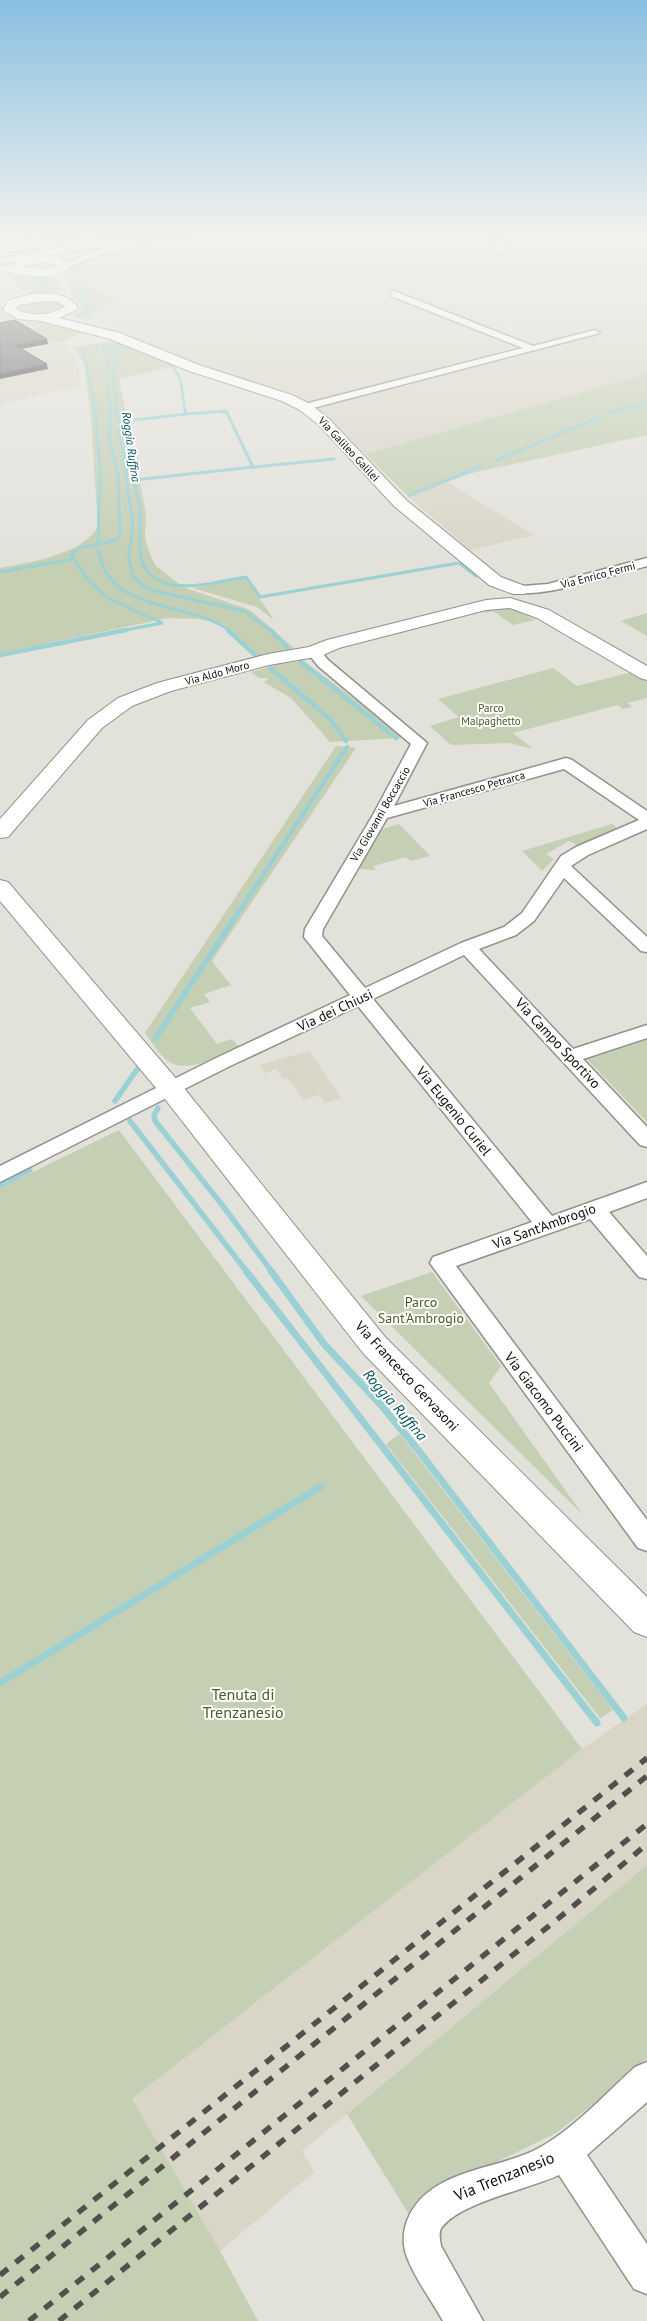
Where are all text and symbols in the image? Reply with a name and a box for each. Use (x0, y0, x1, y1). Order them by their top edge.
water label: Roggia Ruffina (119, 411, 144, 483)
street label: Via Galileo Galilei (315, 413, 383, 484)
street label: Via Enrico Fermi (558, 558, 637, 592)
street label: Via Aldo Moro (182, 658, 251, 689)
park label: Parco Malpaghetto (461, 701, 521, 728)
street label: Via Giovanni Boccaccio (347, 764, 413, 865)
street label: Via Francesco Petrarca (420, 768, 527, 811)
street label: Via dei Chiusi (294, 985, 376, 1036)
street label: Via Campo Sportivo (511, 993, 605, 1092)
street label: Via Eugenio Curiel (412, 1062, 496, 1159)
street label: Via Sant'Ambrogio (489, 1199, 598, 1253)
park label: Parco Sant'Ambrogio (378, 1293, 464, 1327)
street label: Via Francesco Gervasoni (351, 1316, 463, 1435)
street label: Via Giacomo Puccini (500, 1348, 587, 1455)
water label: Roggia Ruffina (359, 1365, 432, 1445)
park label: Tenuta di Trenzanesio (202, 1684, 284, 1722)
street label: Via Trenzanesio (450, 2147, 557, 2206)

